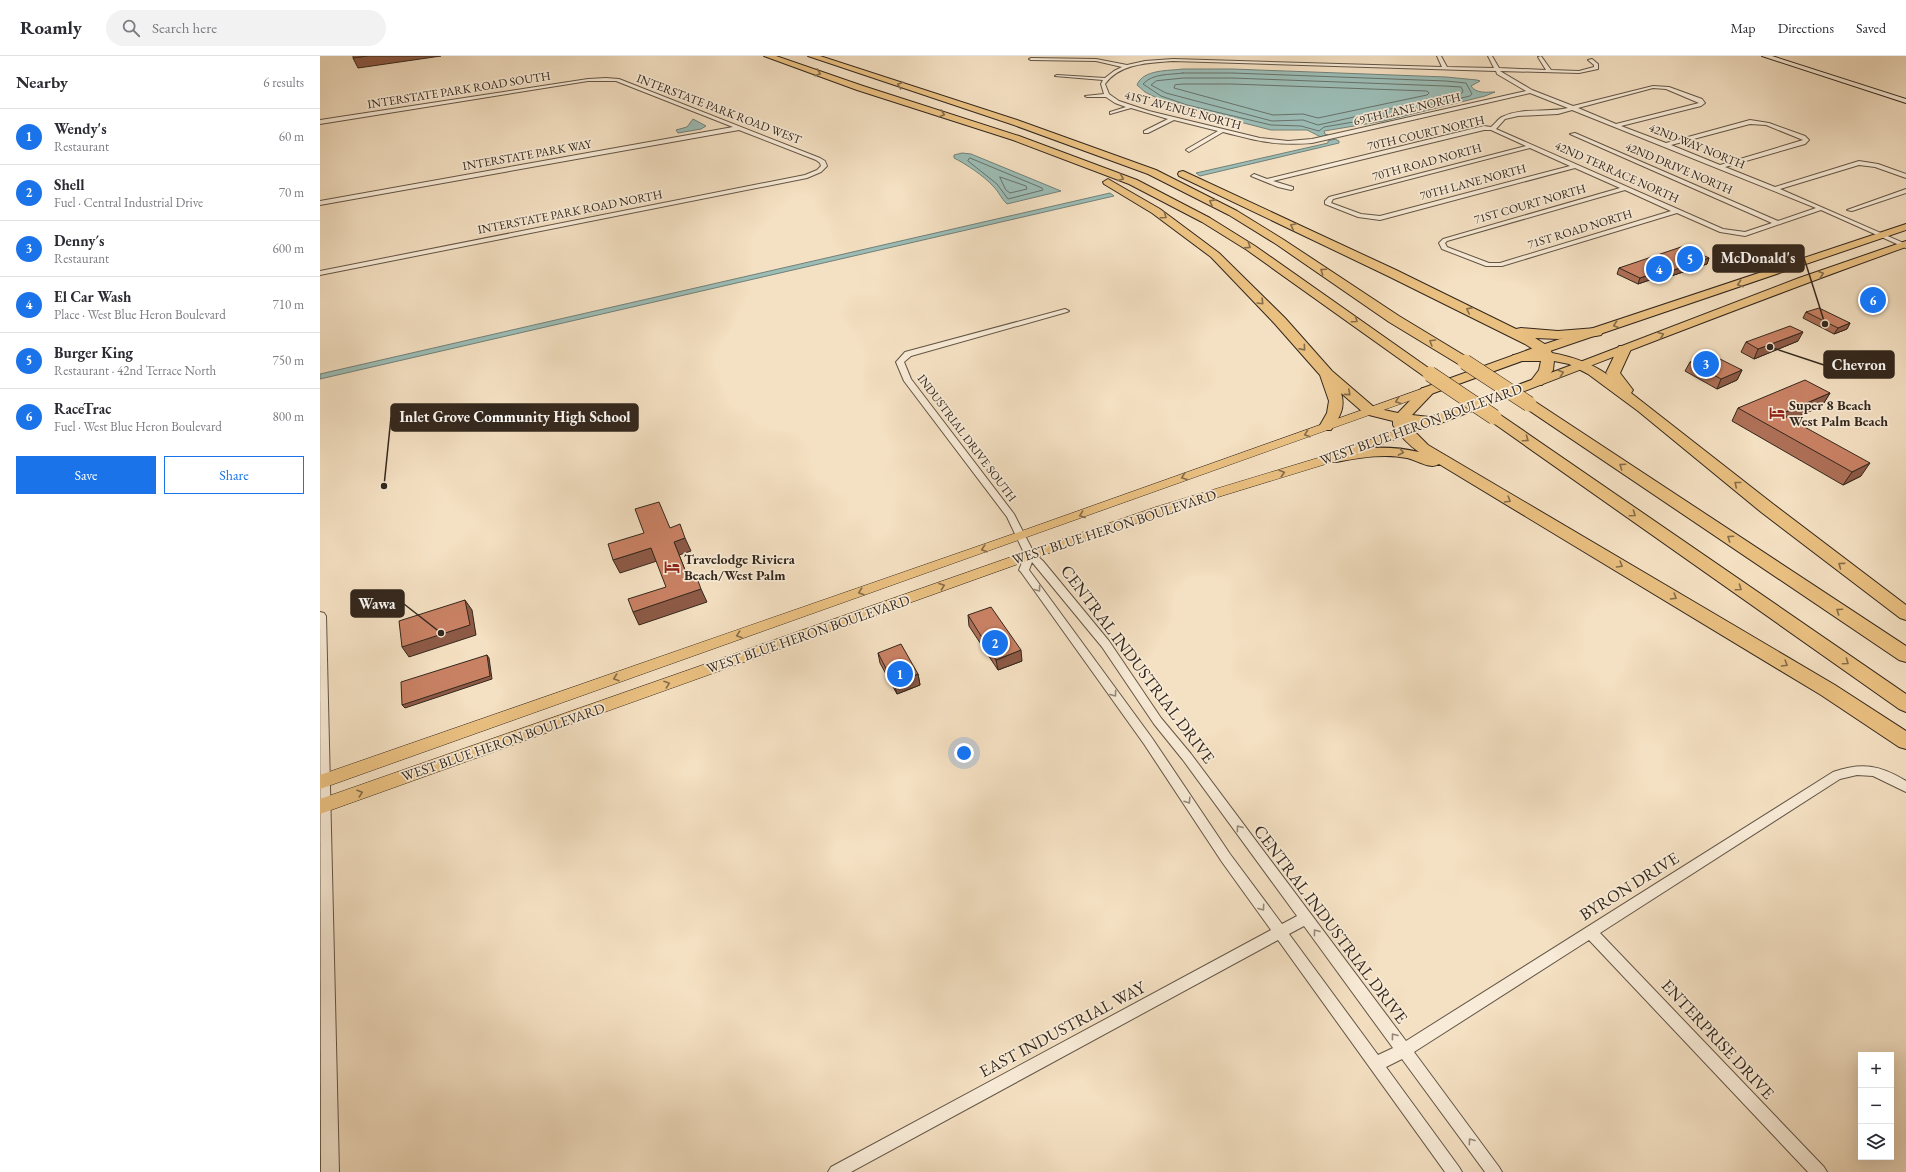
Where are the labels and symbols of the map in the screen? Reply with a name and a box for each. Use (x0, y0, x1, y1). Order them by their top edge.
street label: INTERSTATE PARK ROAD SOUTH (366, 68, 552, 112)
one-way arrow (815, 69, 822, 77)
street label: INTERSTATE PARK ROAD WEST (634, 70, 805, 148)
one-way arrow (897, 81, 904, 90)
street label: 41ST AVENUE NORTH (1123, 87, 1243, 133)
street label: 69TH LANE NORTH (1352, 89, 1462, 129)
one-way arrow (938, 109, 945, 118)
street label: 70TH COURT NORTH (1366, 112, 1486, 154)
street label: 42ND WAY NORTH (1647, 119, 1748, 173)
street label: INTERSTATE PARK WAY (461, 136, 594, 174)
street label: 42ND TERRACE NORTH (1552, 137, 1682, 207)
street label: 42ND DRIVE NORTH (1623, 138, 1735, 198)
street label: 70TH ROAD NORTH (1371, 140, 1484, 184)
street label: 70TH LANE NORTH (1418, 160, 1528, 204)
one-way arrow (1118, 173, 1125, 181)
street label: 71ST COURT NORTH (1472, 180, 1588, 228)
street label: INTERSTATE PARK ROAD NORTH (476, 186, 664, 238)
one-way arrow (1209, 200, 1217, 207)
street label: 71ST ROAD NORTH (1526, 205, 1634, 253)
one-way arrow (1160, 211, 1167, 219)
one-way arrow (1290, 223, 1297, 231)
one-way arrow (1244, 241, 1251, 249)
pin: 5 (1677, 244, 1703, 274)
callout: McDonald's (1713, 245, 1804, 272)
text: McDonald's (1721, 248, 1796, 267)
pin: 4 (1646, 254, 1672, 284)
one-way arrow (1320, 268, 1327, 276)
one-way arrow (1818, 270, 1825, 279)
one-way arrow (1736, 279, 1743, 287)
pin: 6 (1860, 285, 1886, 315)
one-way arrow (1256, 297, 1264, 305)
one-way arrow (1465, 307, 1473, 315)
one-way arrow (1350, 315, 1357, 322)
one-way arrow (1613, 320, 1620, 328)
one-way arrow (1657, 332, 1664, 340)
one-way arrow (1429, 339, 1436, 346)
one-way arrow (1299, 343, 1306, 350)
pin: 3 (1693, 349, 1719, 379)
callout: Chevron (1824, 351, 1894, 378)
text: Chevron (1832, 355, 1887, 374)
one-way arrow (1557, 370, 1564, 378)
street label: INDUSTRIAL DRIVE SOUTH (914, 371, 1020, 505)
street label: WEST BLUE HERON BOULEVARD (1317, 379, 1525, 469)
one-way arrow (1344, 388, 1351, 395)
one-way arrow (1395, 396, 1402, 405)
place label: Super 8 Beach West Palm Beach (1789, 396, 1888, 430)
callout: Inlet Grove Community High School (391, 404, 638, 431)
hotel icon: Super 8 Beach West Palm Beach (1768, 404, 1786, 422)
text: Inlet Grove Community High School (399, 407, 631, 426)
one-way arrow (1303, 429, 1310, 437)
one-way arrow (1522, 434, 1529, 442)
one-way arrow (1398, 447, 1404, 456)
one-way arrow (1619, 463, 1626, 471)
one-way arrow (1278, 469, 1285, 478)
one-way arrow (1181, 473, 1188, 481)
one-way arrow (1734, 481, 1741, 488)
street label: WEST BLUE HERON BOULEVARD (1010, 485, 1219, 569)
one-way arrow (1504, 495, 1511, 502)
one-way arrow (1628, 509, 1635, 516)
one-way arrow (1078, 510, 1085, 518)
one-way arrow (1728, 536, 1735, 543)
one-way arrow (981, 544, 988, 553)
place label: Travelodge Riviera Beach/West Palm (684, 550, 796, 584)
hotel icon: Travelodge Riviera Beach/West Palm (663, 558, 681, 576)
street label: CENTRAL INDUSTRIAL DRIVE (1056, 560, 1220, 768)
one-way arrow (1616, 561, 1623, 568)
one-way arrow (1839, 563, 1846, 570)
one-way arrow (938, 583, 945, 591)
one-way arrow (1735, 583, 1742, 591)
one-way arrow (1033, 584, 1040, 591)
one-way arrow (858, 588, 865, 596)
callout: Wawa (351, 590, 404, 617)
street label: WEST BLUE HERON BOULEVARD (704, 591, 912, 677)
one-way arrow (1670, 593, 1677, 600)
text: Wawa (358, 594, 396, 613)
one-way arrow (1836, 608, 1843, 615)
pin: 2 (982, 628, 1008, 658)
one-way arrow (735, 631, 742, 639)
one-way arrow (1842, 657, 1849, 665)
pin: 1 (887, 659, 913, 689)
one-way arrow (1781, 660, 1788, 667)
one-way arrow (613, 673, 620, 682)
one-way arrow (663, 680, 670, 689)
one-way arrow (1109, 690, 1117, 697)
street label: WEST BLUE HERON BOULEVARD (399, 699, 607, 785)
your location (954, 743, 974, 763)
one-way arrow (356, 789, 363, 797)
one-way arrow (1183, 797, 1191, 804)
street label: CENTRAL INDUSTRIAL DRIVE (1249, 820, 1413, 1028)
one-way arrow (1236, 825, 1243, 832)
street label: BYRON DRIVE (1575, 846, 1683, 925)
one-way arrow (1257, 903, 1264, 910)
one-way arrow (1313, 929, 1321, 936)
street label: ENTERPRISE DRIVE (1657, 974, 1780, 1104)
street label: EAST INDUSTRIAL WAY (975, 975, 1150, 1082)
one-way arrow (1392, 1034, 1399, 1041)
one-way arrow (1469, 1138, 1476, 1145)

